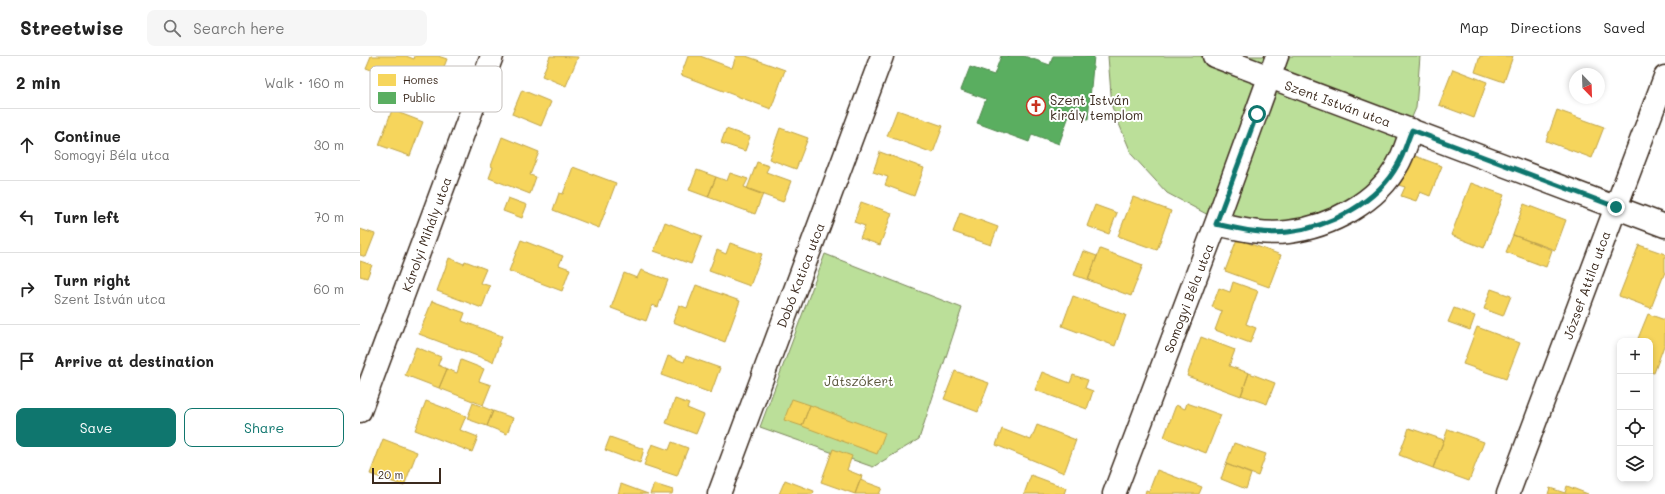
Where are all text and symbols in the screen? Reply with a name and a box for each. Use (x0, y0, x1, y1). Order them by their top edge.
search box (147, 10, 427, 46)
text: Streetwise (20, 15, 123, 40)
icon: search (161, 17, 183, 39)
text: Search here (193, 18, 285, 38)
text: Map (1460, 18, 1488, 37)
text: Directions (1510, 18, 1581, 37)
text: Saved (1603, 18, 1645, 37)
legend (370, 66, 502, 112)
north arrow (1569, 68, 1605, 104)
text: 2 min (16, 71, 61, 93)
text: Homes (403, 72, 438, 87)
text: Walk · 160 m (264, 74, 344, 91)
street label: Szent István utca (1283, 76, 1393, 130)
text: Public (403, 90, 435, 105)
place label: Szent István király templom (1050, 91, 1143, 123)
church icon: Szent István király templom (1025, 95, 1047, 117)
route start (1248, 105, 1266, 123)
text: Continue (54, 126, 121, 146)
icon: ahead (16, 134, 38, 156)
text: 30 m (314, 136, 344, 153)
text: Somogyi Béla utca (54, 146, 170, 163)
street label: Károlyi Mihály utca (397, 174, 455, 294)
route end (1607, 198, 1625, 216)
icon: left (16, 206, 38, 228)
text: Turn left (54, 207, 119, 227)
text: 70 m (314, 208, 344, 225)
street label: Dobó Katica utca (772, 220, 828, 330)
street label: József Attila utca (1558, 228, 1614, 342)
street label: Somogyi Béla utca (1159, 241, 1217, 355)
text: Turn right (54, 270, 131, 290)
icon: right (16, 278, 38, 300)
text: 60 m (314, 280, 344, 297)
text: Szent István utca (54, 290, 166, 307)
map controls (1617, 338, 1653, 482)
button: + (1617, 338, 1653, 374)
icon: arrive (16, 350, 38, 372)
text: Arrive at destination (54, 351, 214, 371)
park label: Játszókert (824, 372, 894, 389)
button: − (1617, 374, 1653, 410)
button: Save (16, 408, 176, 447)
button: Share (184, 408, 344, 447)
button: locate (1617, 410, 1653, 446)
button: layers (1617, 446, 1653, 482)
scale bar (372, 466, 441, 485)
text: 20 m (378, 467, 403, 482)

